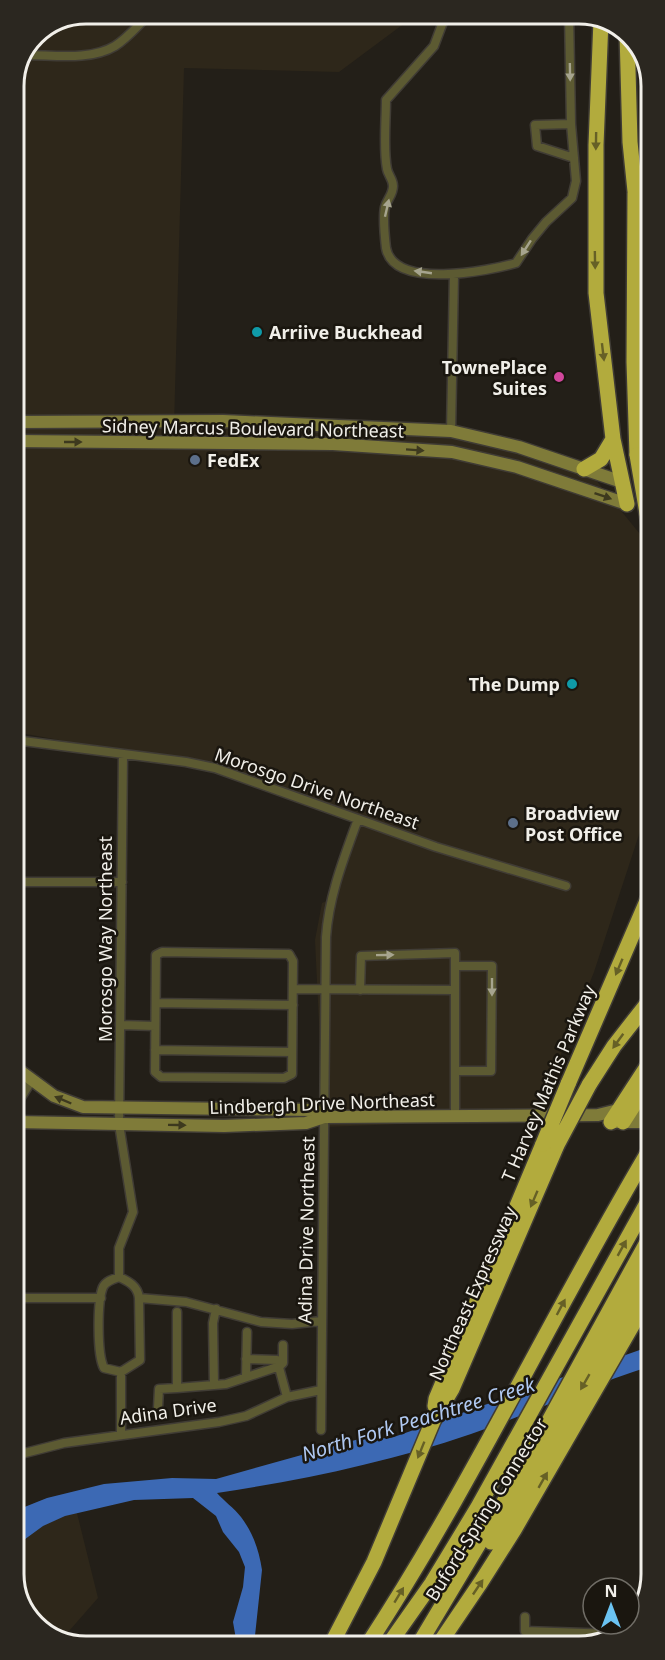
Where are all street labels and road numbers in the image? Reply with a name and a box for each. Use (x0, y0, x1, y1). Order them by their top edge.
street label: Sidney Marcus Boulevard Northeast (102, 413, 405, 443)
street label: Morosgo Drive Northeast (212, 742, 423, 834)
street label: Morosgo Way Northeast (93, 836, 117, 1042)
street label: T Harvey Mathis Parkway (496, 980, 601, 1185)
street label: Lindbergh Drive Northeast (209, 1087, 436, 1119)
street label: Adina Drive Northeast (292, 1136, 320, 1324)
street label: Northeast Expressway (423, 1201, 522, 1384)
street label: Adina Drive (118, 1392, 218, 1430)
street label: Buford-Spring Connector (420, 1412, 553, 1605)

